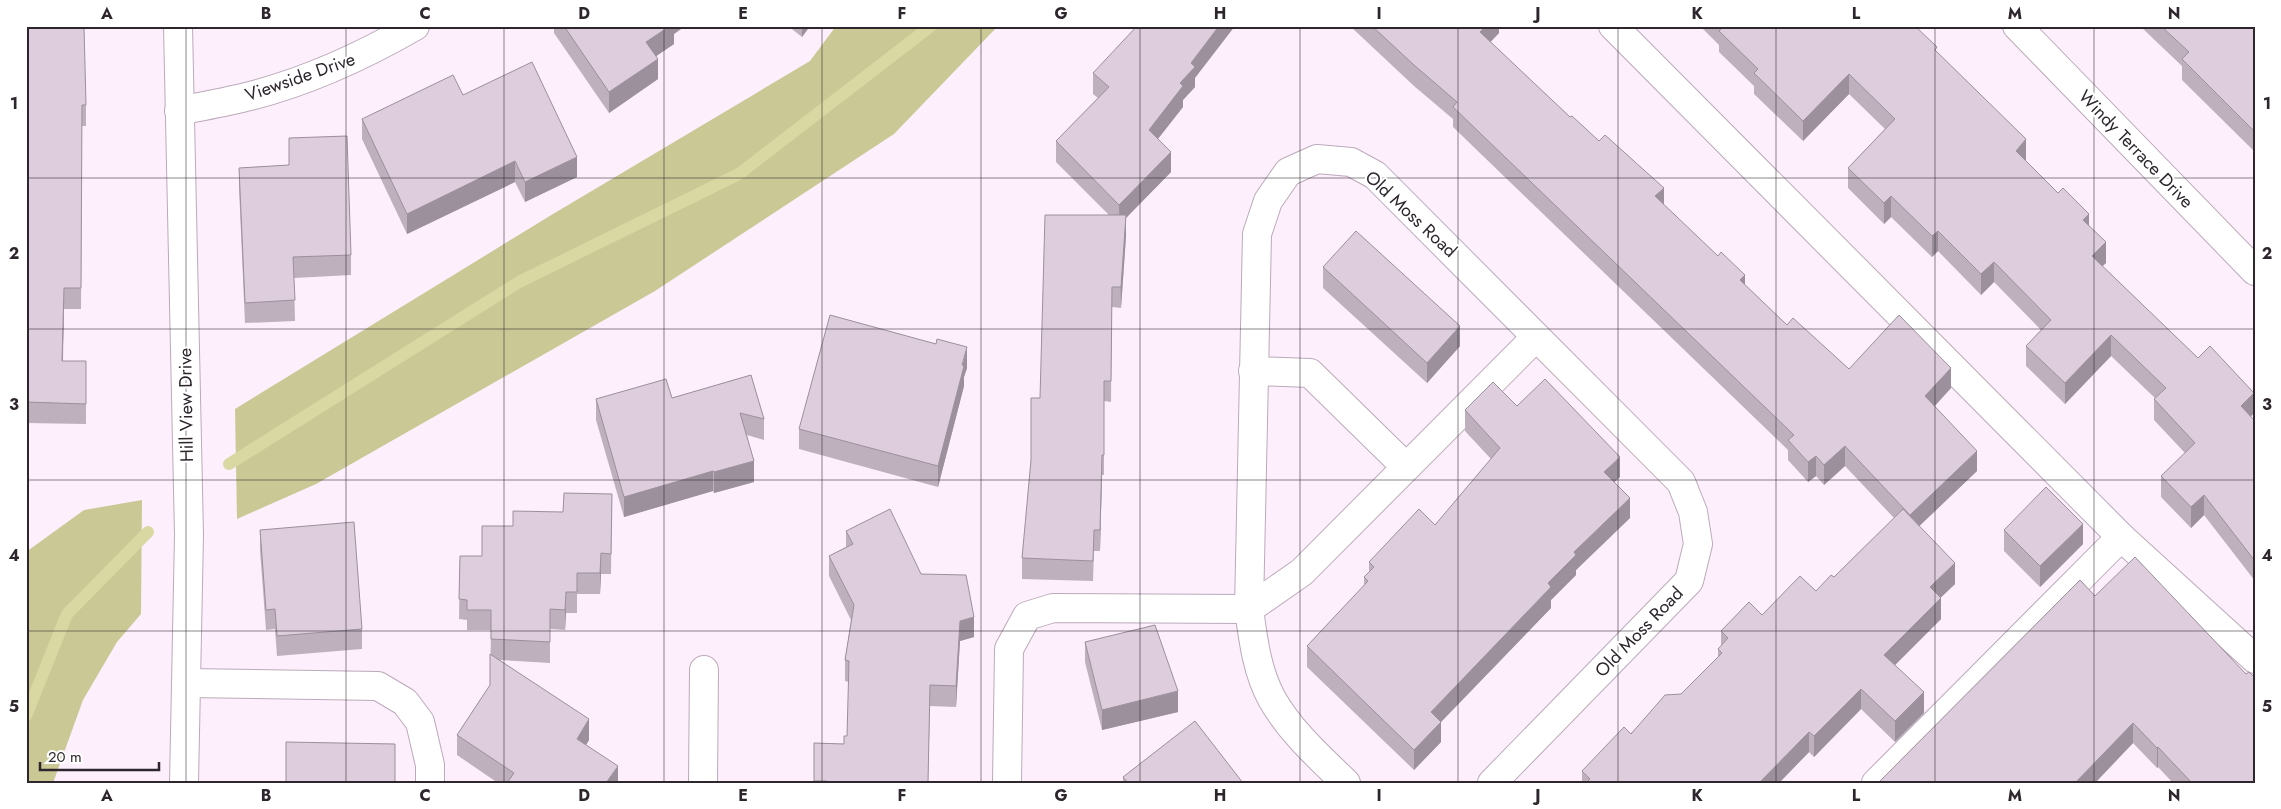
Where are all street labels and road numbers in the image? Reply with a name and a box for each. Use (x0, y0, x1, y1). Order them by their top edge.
street label: Viewside Drive (242, 46, 358, 108)
street label: Windy Terrace Drive (2073, 84, 2199, 214)
street label: Old Moss Road (1359, 165, 1463, 263)
street label: Hill View Drive (172, 348, 200, 462)
street label: Old Moss Road (1589, 581, 1689, 683)

